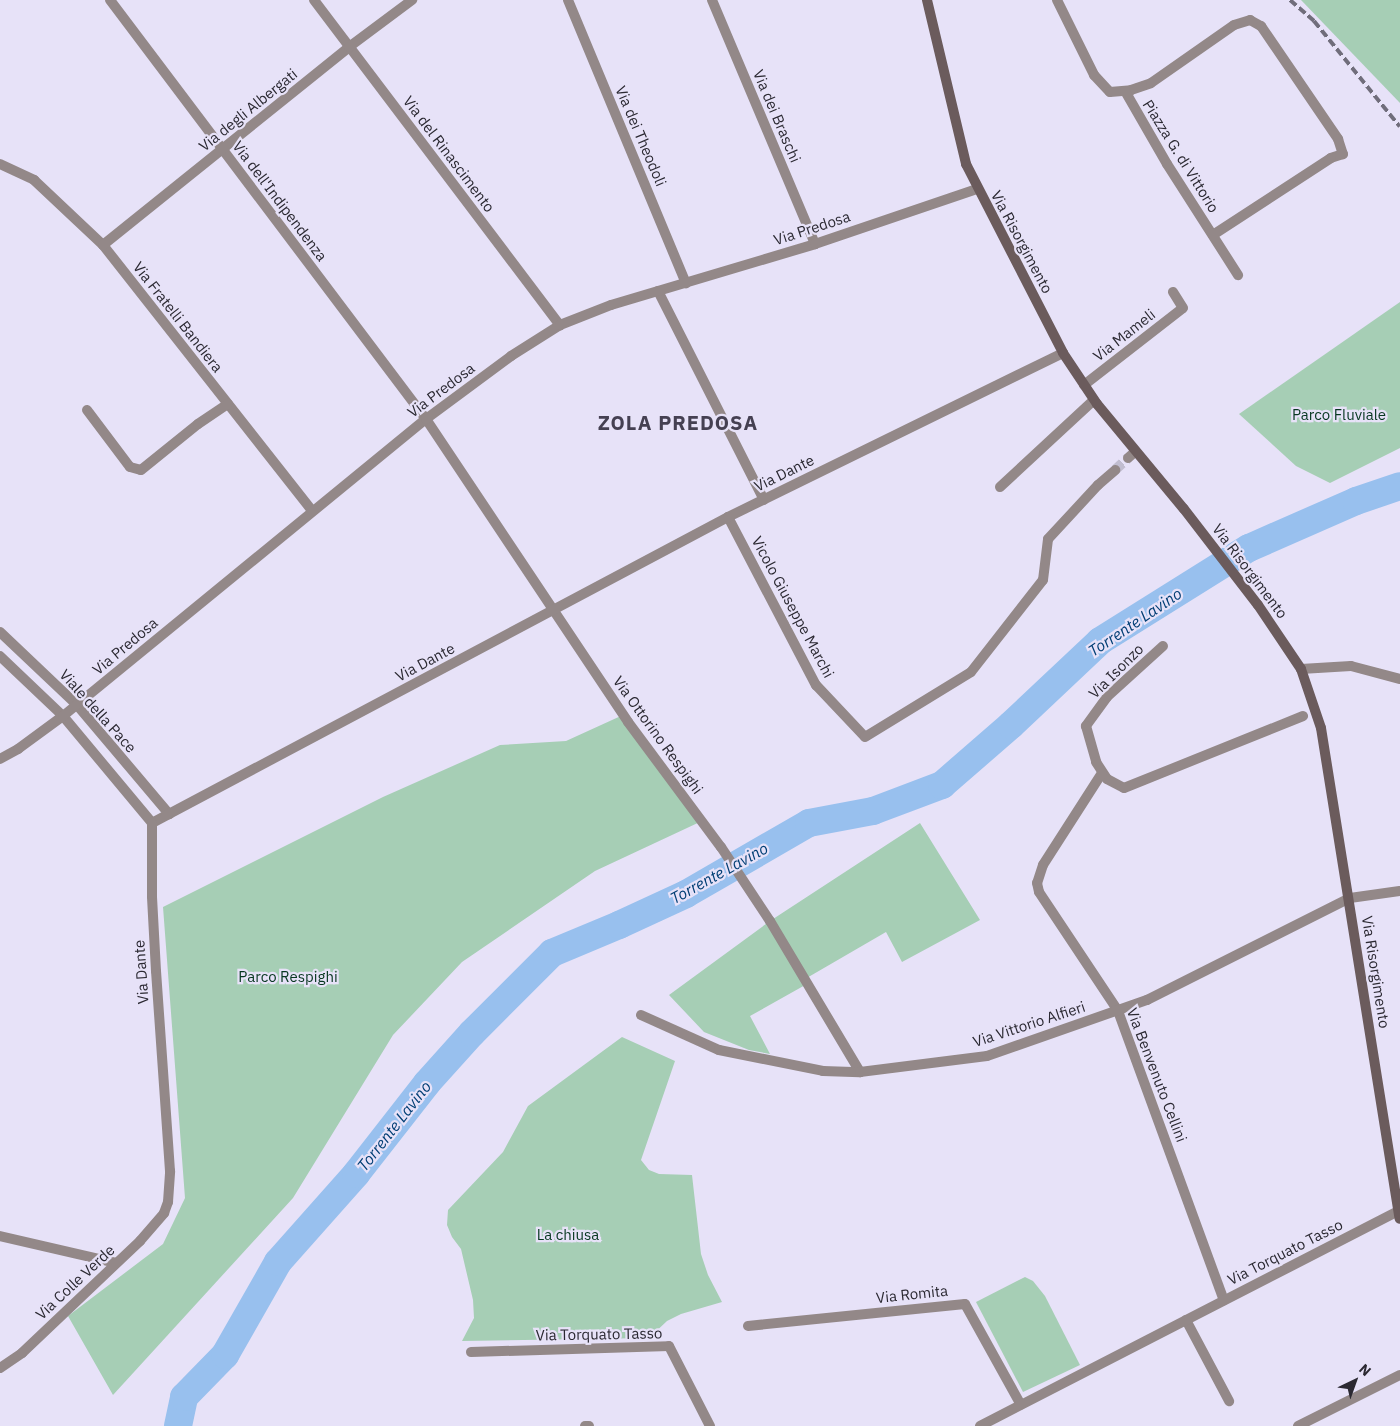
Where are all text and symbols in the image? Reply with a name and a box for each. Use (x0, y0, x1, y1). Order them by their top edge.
street label: Via degli Albergati (195, 65, 301, 155)
street label: Via dei Braschi (749, 67, 805, 165)
street label: Via dei Theodoli (612, 83, 670, 189)
street label: Via del Rinascimento (399, 92, 499, 216)
street label: Piazza G. di Vittorio (1139, 96, 1223, 216)
street label: Via dell'Indipendenza (229, 137, 331, 265)
street label: Via Risorgimento (987, 188, 1057, 296)
street label: Via Predosa (771, 207, 853, 249)
street label: Via Fratelli Bandiera (129, 258, 227, 376)
street label: Via Mameli (1089, 305, 1159, 365)
street label: Via Predosa (404, 359, 478, 421)
park label: Parco Fluviale (1292, 406, 1386, 424)
district label: ZOLA PREDOSA (596, 410, 760, 434)
street label: Via Dante (751, 451, 817, 495)
street label: Via Risorgimento (1209, 520, 1291, 622)
street label: Vicolo Giuseppe Marchi (748, 533, 838, 681)
water label: Torrente Lavino (1084, 584, 1186, 660)
street label: Via Predosa (89, 614, 161, 678)
street label: Via Dante (392, 639, 458, 685)
street label: Via Isonzo (1085, 640, 1147, 702)
street label: Viale della Pace (56, 666, 140, 756)
street label: Via Ottorino Respighi (609, 673, 707, 797)
water label: Torrente Lavino (667, 838, 771, 908)
street label: Via Risorgimento (1358, 914, 1394, 1030)
street label: Via Dante (130, 939, 152, 1005)
park label: Parco Respighi (238, 968, 338, 986)
street label: Via Vittorio Alfieri (971, 997, 1087, 1051)
street label: Via Benvenuto Cellini (1123, 1005, 1191, 1145)
water label: Torrente Lavino (353, 1077, 435, 1175)
street label: Via Torquato Tasso (1224, 1215, 1346, 1289)
park label: La chiusa (537, 1226, 599, 1244)
street label: Via Colle Verde (32, 1241, 118, 1323)
street label: Via Romita (875, 1281, 949, 1307)
street label: Via Torquato Tasso (536, 1324, 662, 1344)
north arrow (1330, 1356, 1380, 1406)
text: N (1355, 1360, 1375, 1380)

